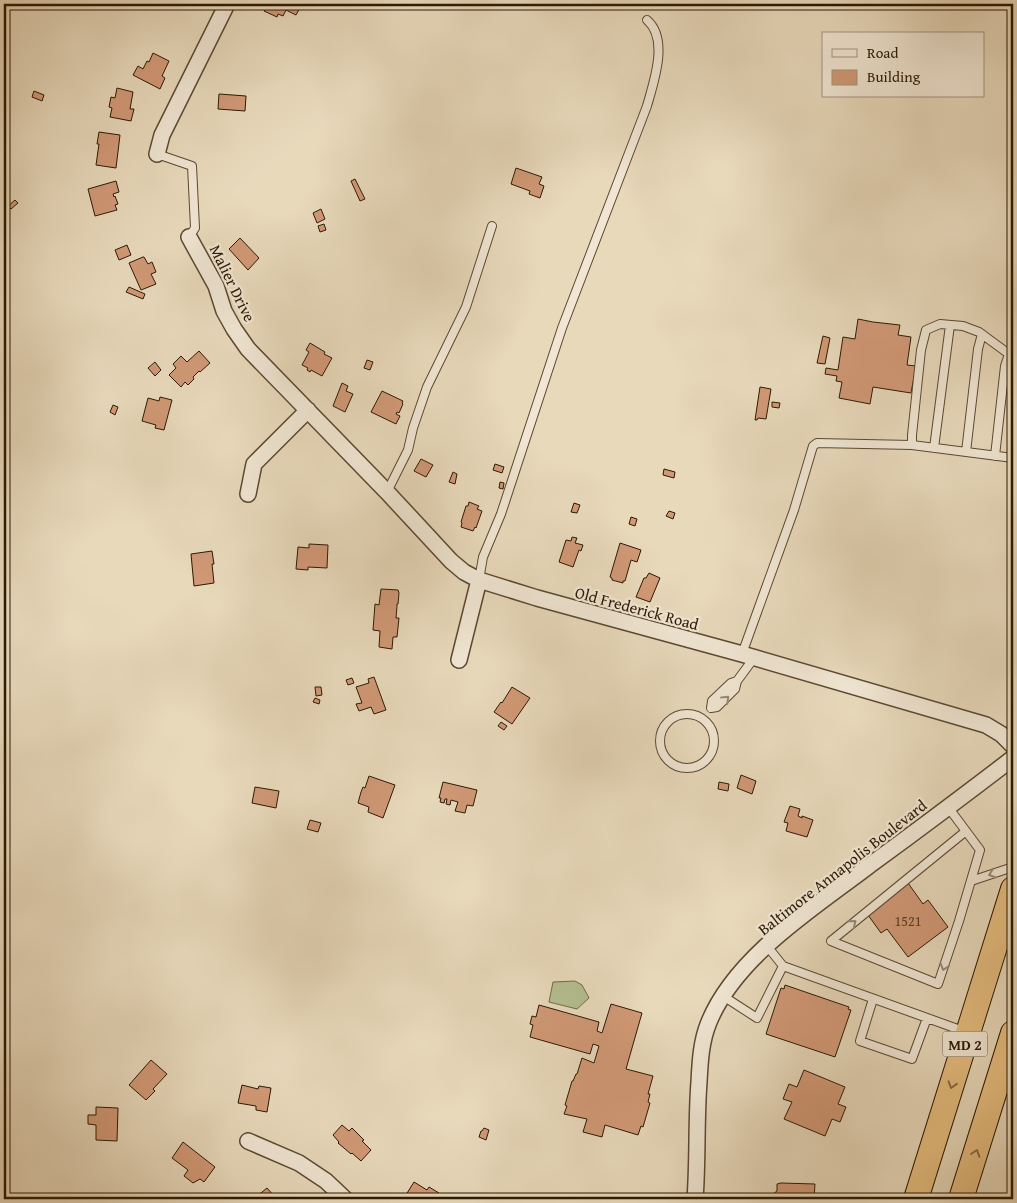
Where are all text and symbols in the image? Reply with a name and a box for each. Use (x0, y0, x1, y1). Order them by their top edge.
legend (822, 32, 984, 98)
text: Road (867, 42, 898, 63)
text: Building (867, 66, 921, 87)
street label: Malier Drive (204, 240, 262, 326)
street label: Old Frederick Road (573, 580, 702, 636)
one-way arrow (720, 696, 729, 705)
street label: Baltimore Annapolis Boulevard (752, 793, 932, 941)
one-way arrow (988, 868, 997, 878)
house number: 1521 (895, 911, 921, 931)
one-way arrow (847, 920, 856, 928)
one-way arrow (940, 962, 950, 971)
road number: MD 2 (942, 1032, 988, 1056)
one-way arrow (947, 1081, 957, 1089)
one-way arrow (970, 1149, 980, 1158)

